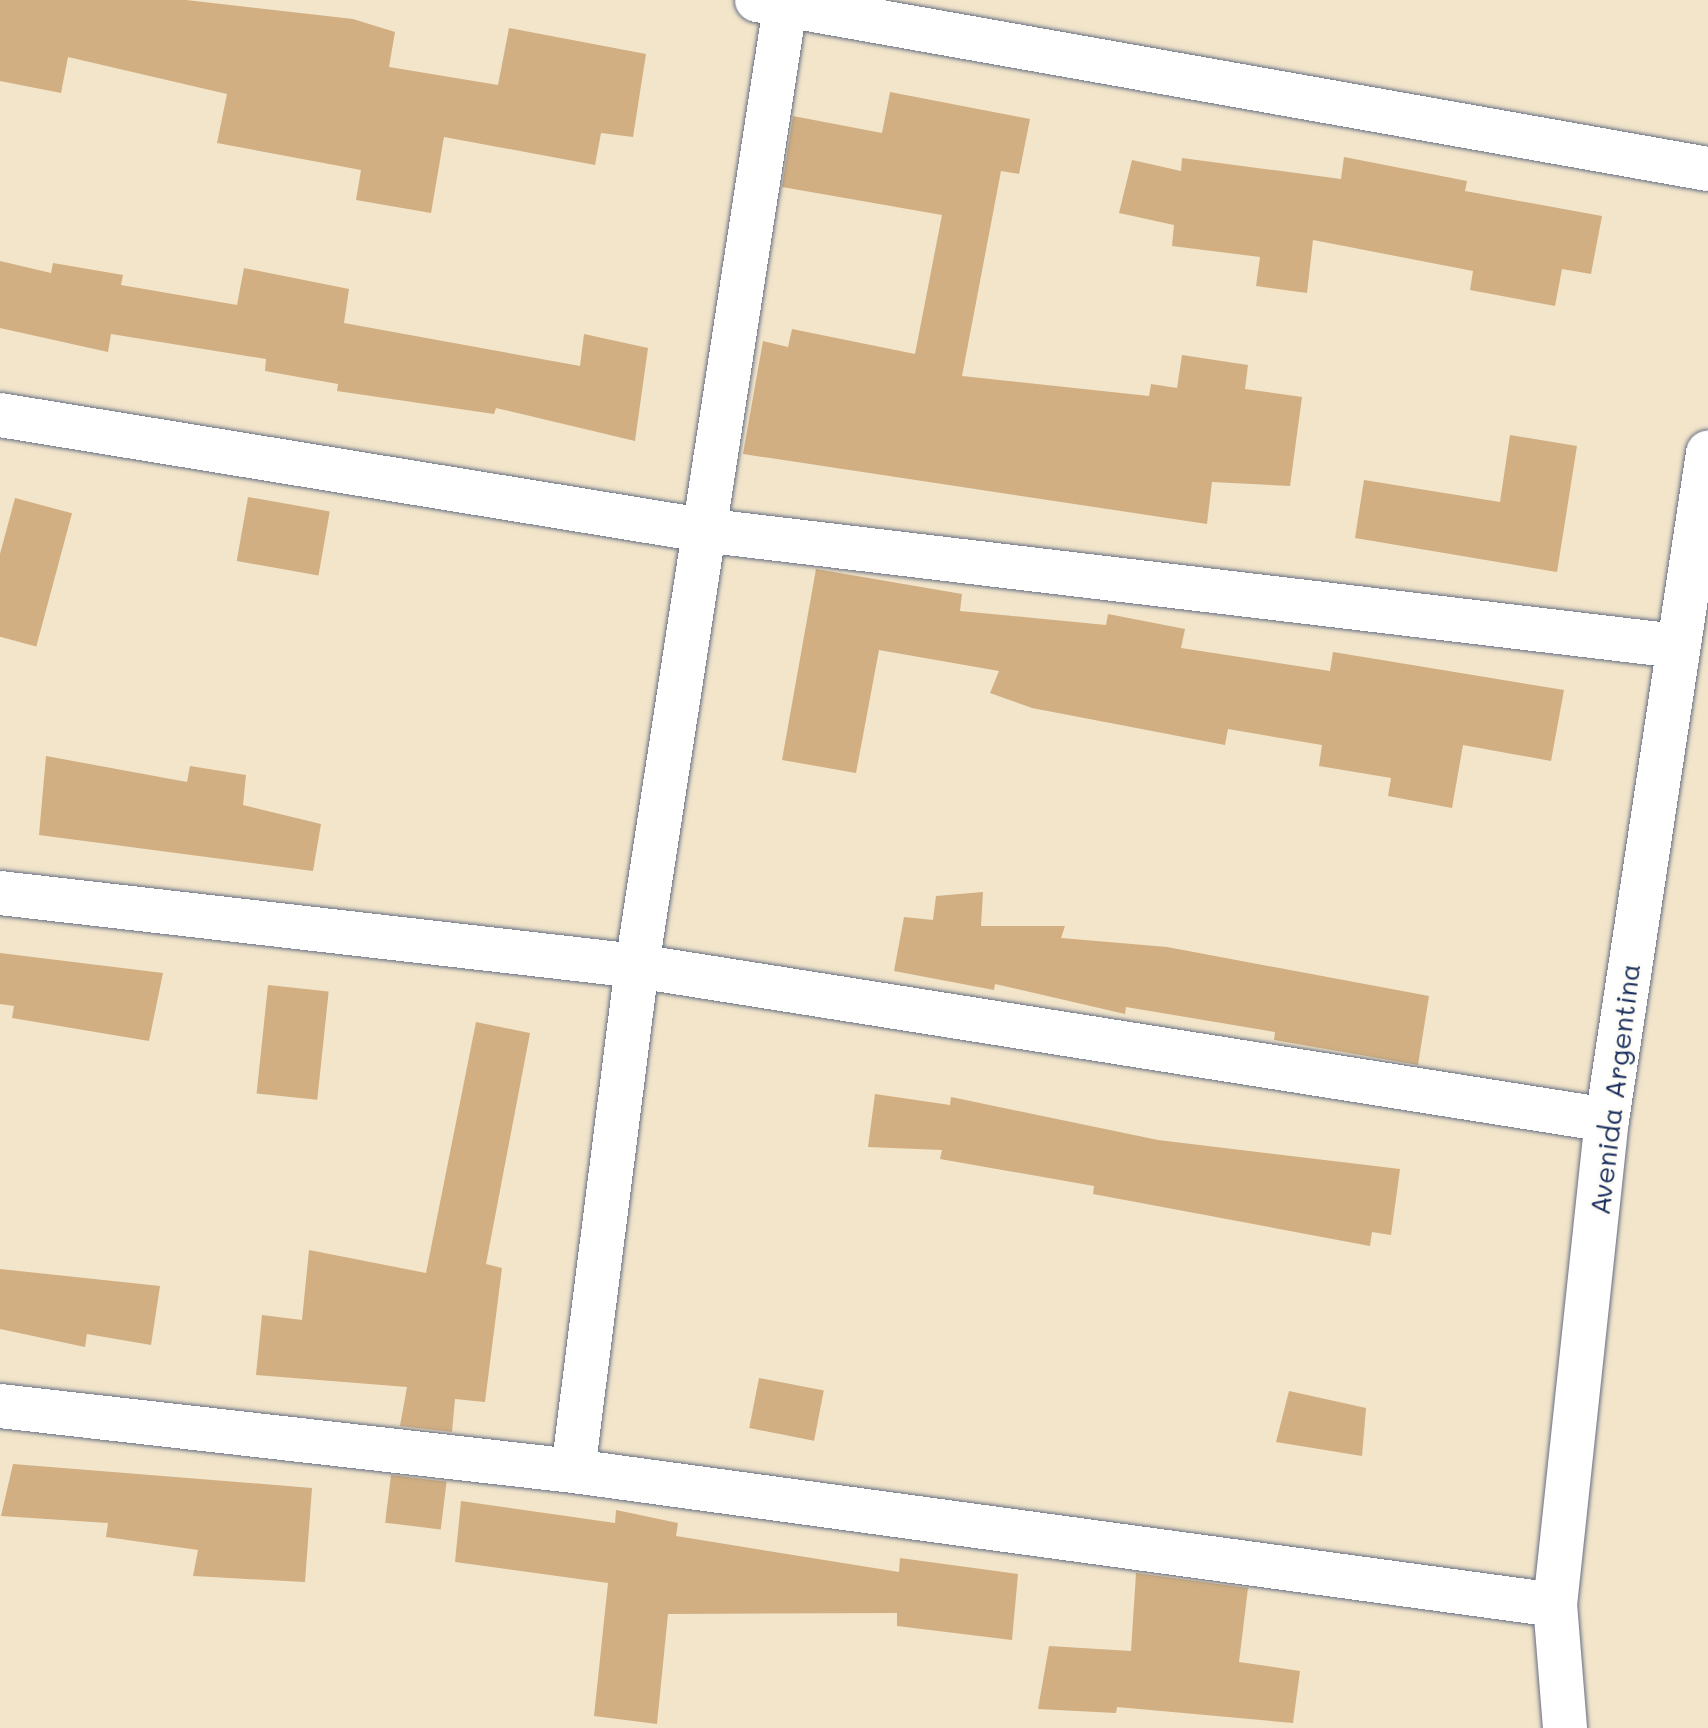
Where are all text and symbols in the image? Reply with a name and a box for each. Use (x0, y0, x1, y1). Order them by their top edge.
street label: Avenida Argentina (1582, 961, 1646, 1217)

